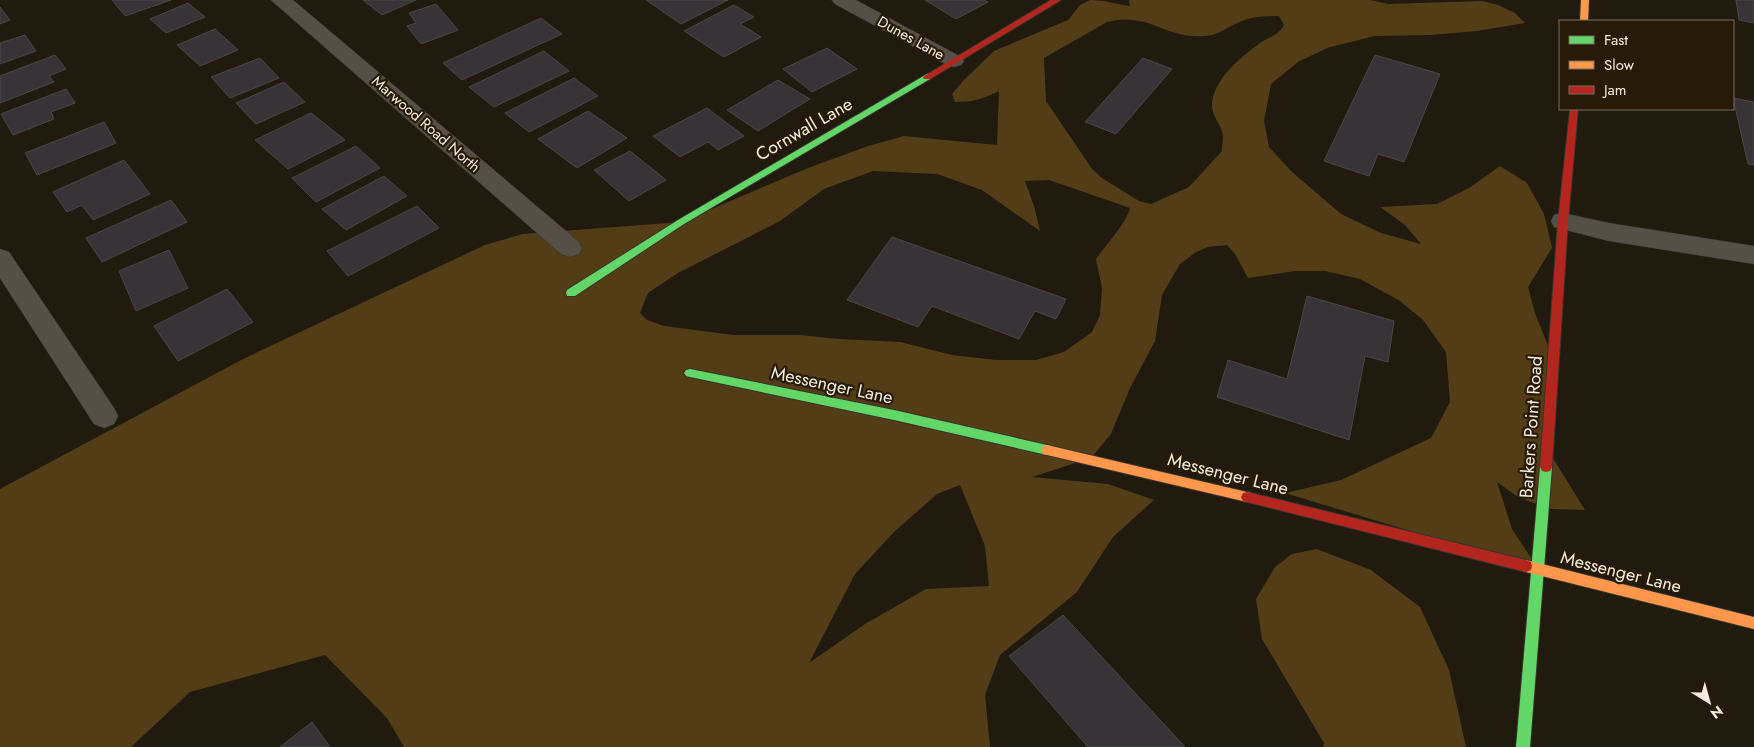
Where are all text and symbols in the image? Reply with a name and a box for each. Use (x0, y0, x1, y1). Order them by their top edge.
street label: Dunes Lane (873, 10, 949, 66)
legend (1559, 20, 1734, 110)
text: Fast (1604, 29, 1628, 51)
text: Slow (1604, 54, 1635, 76)
street label: Marwood Road North (367, 71, 485, 177)
text: Jam (1602, 79, 1627, 101)
street label: Cornwall Lane (751, 91, 857, 167)
street label: Barkers Point Road (1513, 355, 1549, 499)
street label: Messenger Lane (769, 359, 895, 411)
street label: Messenger Lane (1165, 446, 1291, 502)
street label: Messenger Lane (1558, 544, 1684, 600)
north arrow (1684, 677, 1734, 727)
text: N (1706, 701, 1727, 724)

